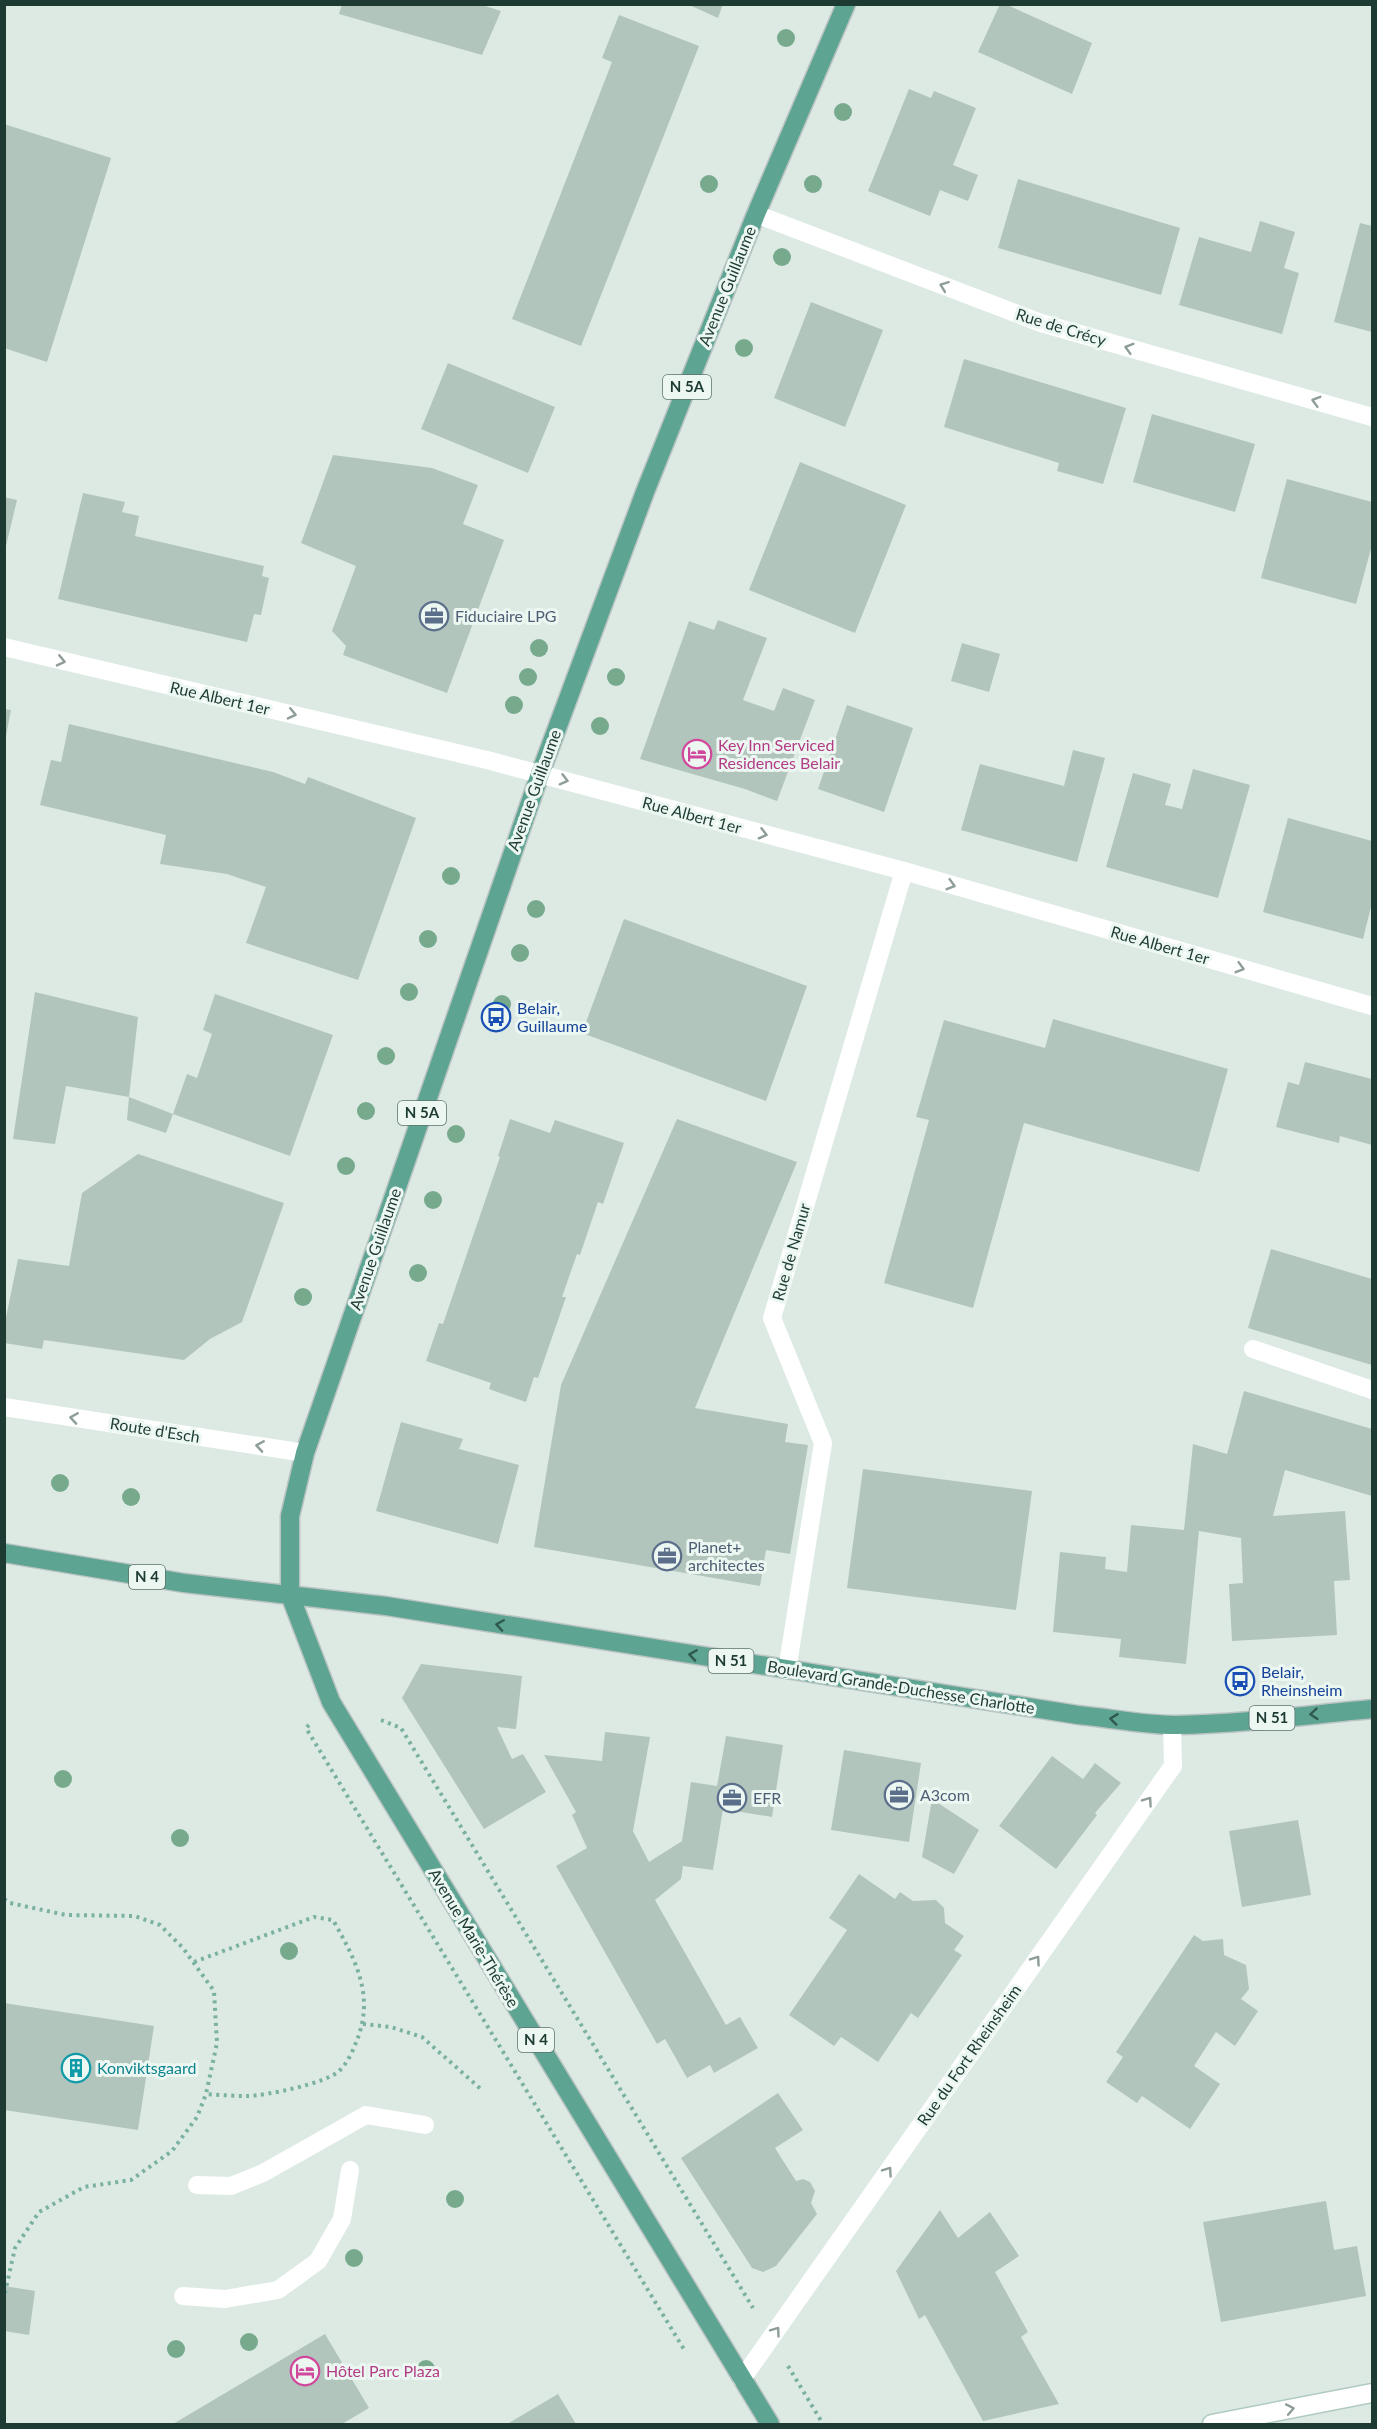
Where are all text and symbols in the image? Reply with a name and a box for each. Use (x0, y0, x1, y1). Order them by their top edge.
street label: Avenue Guillaume (694, 223, 759, 348)
one-way arrow (939, 281, 950, 293)
street label: Rue de Crécy (1014, 304, 1109, 349)
one-way arrow (1124, 343, 1135, 355)
road number: N 5A (663, 375, 711, 399)
one-way arrow (1311, 396, 1322, 408)
office icon: Fiduciaire LPG (418, 600, 450, 632)
place label: Fiduciaire LPG (455, 606, 557, 625)
one-way arrow (56, 653, 66, 666)
street label: Rue Albert 1er (168, 677, 272, 718)
one-way arrow (287, 707, 297, 720)
street label: Avenue Guillaume (503, 727, 564, 853)
place label: Key Inn Serviced Residences Belair (718, 735, 840, 772)
hotel icon: Key Inn Serviced Residences Belair (681, 738, 713, 770)
one-way arrow (558, 773, 569, 785)
street label: Rue Albert 1er (640, 792, 744, 837)
one-way arrow (758, 826, 768, 839)
one-way arrow (946, 878, 956, 890)
street label: Rue Albert 1er (1109, 921, 1212, 968)
one-way arrow (1234, 961, 1245, 973)
place label: Belair, Guillaume (517, 998, 587, 1035)
bus stop icon: Belair, Guillaume (480, 1001, 512, 1033)
road number: N 5A (398, 1101, 446, 1125)
street label: Avenue Guillaume (345, 1186, 404, 1312)
street label: Rue de Namur (768, 1201, 814, 1303)
one-way arrow (69, 1412, 79, 1424)
street label: Route d'Esch (109, 1413, 201, 1446)
one-way arrow (255, 1441, 264, 1453)
place label: Planet+ architectes (688, 1537, 765, 1574)
office icon: Planet+ architectes (651, 1540, 683, 1572)
road number: N 4 (129, 1565, 165, 1589)
one-way arrow (496, 1619, 505, 1631)
one-way arrow (688, 1649, 697, 1661)
road number: N 51 (708, 1649, 754, 1673)
street label: Boulevard Grande-Duchesse Charlotte (766, 1656, 1036, 1717)
place label: Belair, Rheinsheim (1261, 1662, 1342, 1699)
bus stop icon: Belair, Rheinsheim (1224, 1665, 1256, 1697)
road number: N 51 (1250, 1706, 1294, 1730)
one-way arrow (1310, 1707, 1319, 1720)
one-way arrow (1109, 1713, 1119, 1726)
office icon: A3com (883, 1779, 915, 1811)
office icon: EFR (716, 1782, 748, 1814)
place label: A3com (920, 1785, 970, 1804)
place label: EFR (753, 1788, 781, 1807)
one-way arrow (1141, 1796, 1152, 1807)
street label: Avenue Marie-Thérèse (425, 1865, 523, 2011)
one-way arrow (1029, 1956, 1040, 1967)
street label: Rue du Fort Rheinsheim (913, 1981, 1024, 2129)
road number: N 4 (518, 2028, 554, 2052)
building icon: Konviktsgaard (60, 2052, 92, 2084)
place label: Konviktsgaard (97, 2058, 196, 2077)
one-way arrow (881, 2167, 892, 2178)
one-way arrow (768, 2326, 779, 2337)
hotel icon: Hôtel Parc Plaza (289, 2355, 321, 2387)
place label: Hôtel Parc Plaza (326, 2361, 440, 2380)
one-way arrow (1285, 2403, 1295, 2416)

